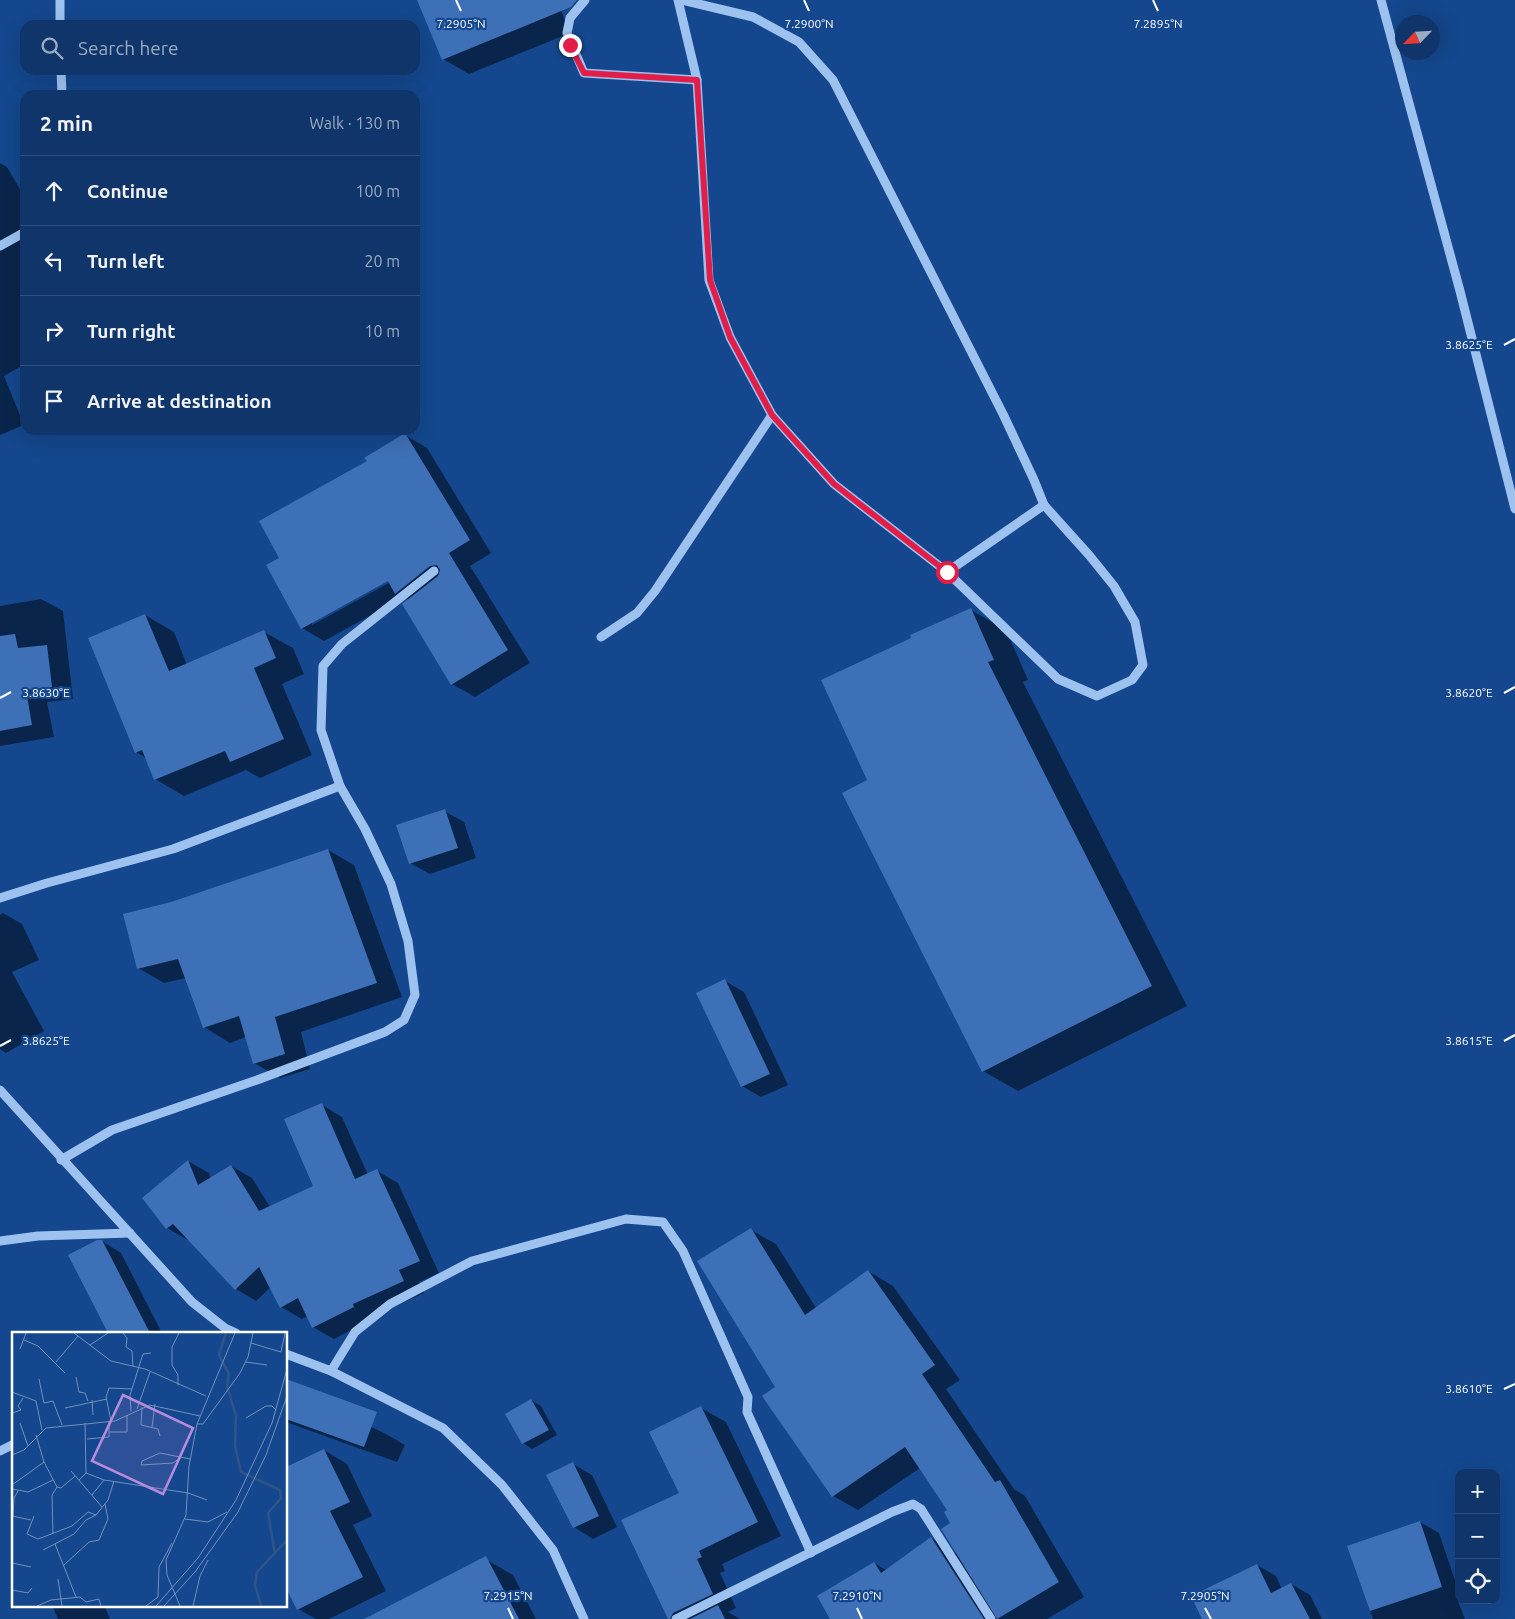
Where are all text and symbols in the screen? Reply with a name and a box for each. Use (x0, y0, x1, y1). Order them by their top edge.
north arrow (1395, 15, 1440, 60)
text: 7.2905°N (436, 17, 486, 30)
text: 7.2900°N (784, 17, 834, 30)
text: 7.2895°N (1133, 17, 1183, 30)
search box (20, 20, 420, 75)
icon: search (38, 34, 66, 62)
route end (559, 34, 582, 57)
text: Search here (78, 37, 178, 59)
text: 2 min (40, 111, 93, 135)
text: Walk · 130 m (309, 114, 400, 132)
icon: ahead (40, 177, 68, 205)
text: Continue (87, 180, 168, 202)
text: 100 m (355, 182, 400, 200)
icon: left (40, 247, 68, 275)
text: Turn left (87, 250, 165, 272)
text: 20 m (364, 252, 400, 270)
icon: right (40, 317, 68, 345)
text: Turn right (87, 320, 175, 342)
text: 10 m (364, 322, 400, 340)
text: 3.8625°E (1445, 338, 1493, 351)
icon: arrive (40, 387, 68, 415)
text: Arrive at destination (87, 390, 272, 412)
route start (936, 561, 959, 584)
text: 3.8630°E (22, 686, 70, 699)
text: 3.8620°E (1445, 686, 1493, 699)
text: 3.8625°E (22, 1034, 70, 1047)
text: 3.8615°E (1445, 1034, 1493, 1047)
inset map (12, 1332, 288, 1606)
text: 3.8610°E (1445, 1382, 1493, 1395)
map controls (1455, 1469, 1500, 1604)
button: + (1455, 1469, 1500, 1514)
button: − (1455, 1514, 1500, 1559)
button: locate (1455, 1559, 1500, 1604)
text: 7.2915°N (483, 1589, 533, 1602)
text: 7.2910°N (832, 1589, 882, 1602)
text: 7.2905°N (1180, 1589, 1230, 1602)

